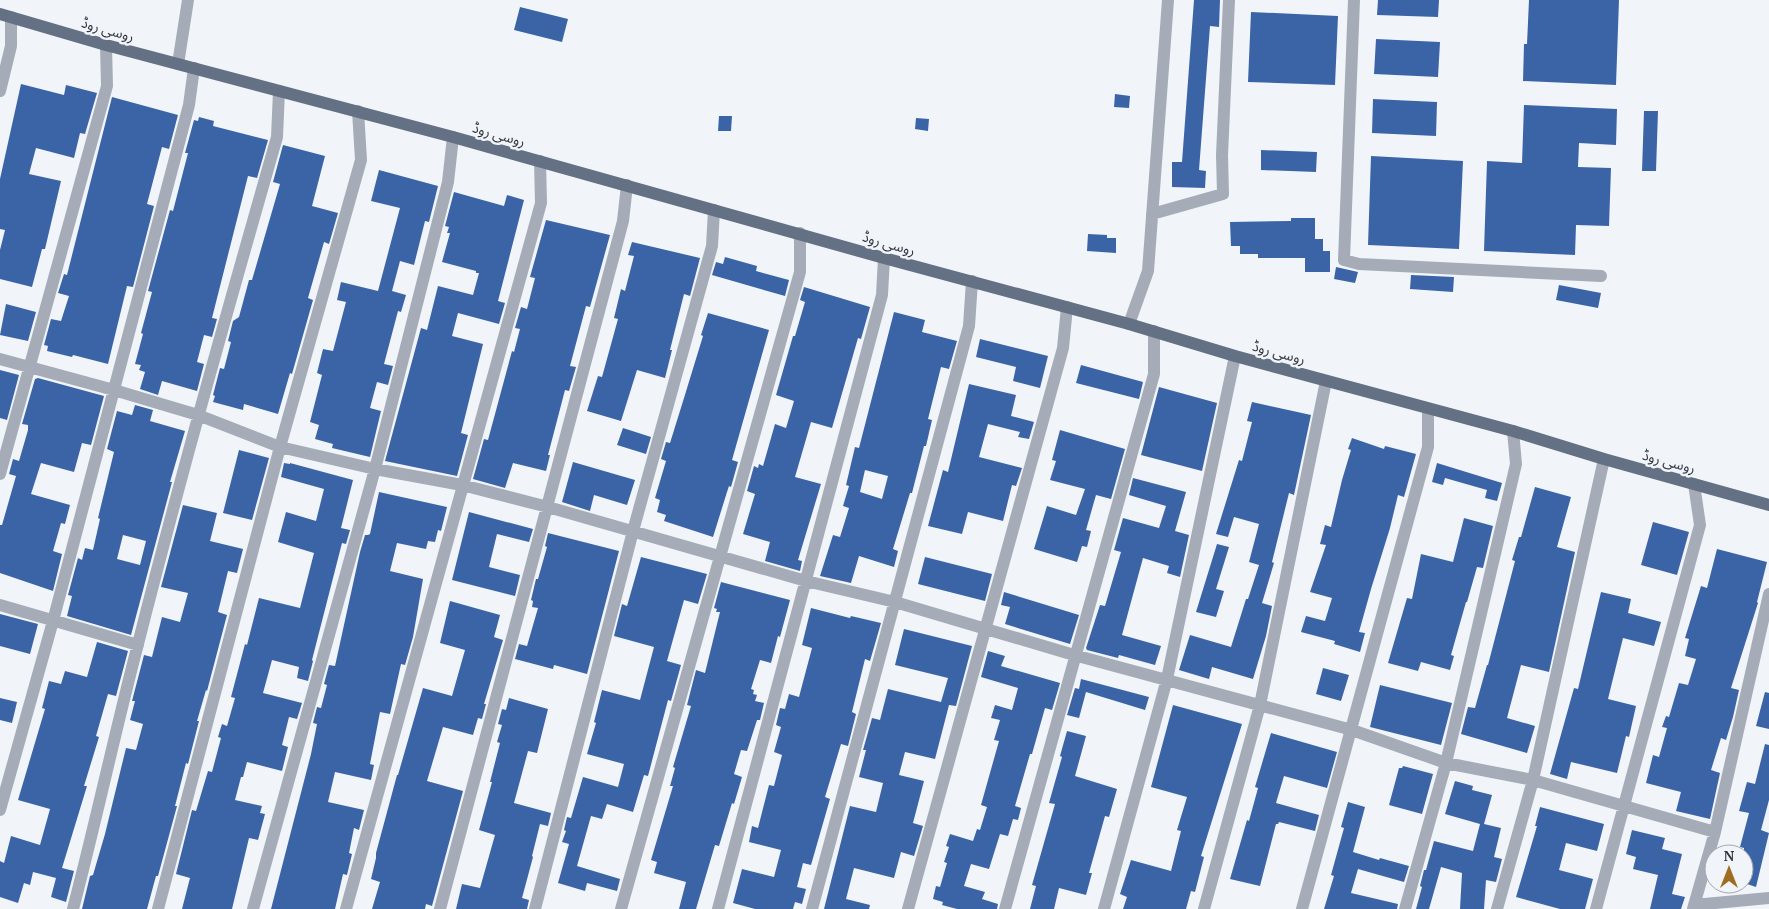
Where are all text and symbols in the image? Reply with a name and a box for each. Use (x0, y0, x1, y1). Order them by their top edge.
street label: روسی روڈ (79, 12, 137, 46)
street label: روسی روڈ (470, 117, 528, 151)
street label: روسی روڈ (860, 226, 918, 260)
street label: روسی روڈ (1250, 336, 1308, 368)
street label: روسی روڈ (1640, 445, 1698, 477)
north arrow (1704, 844, 1754, 894)
text: N (1724, 846, 1735, 865)

